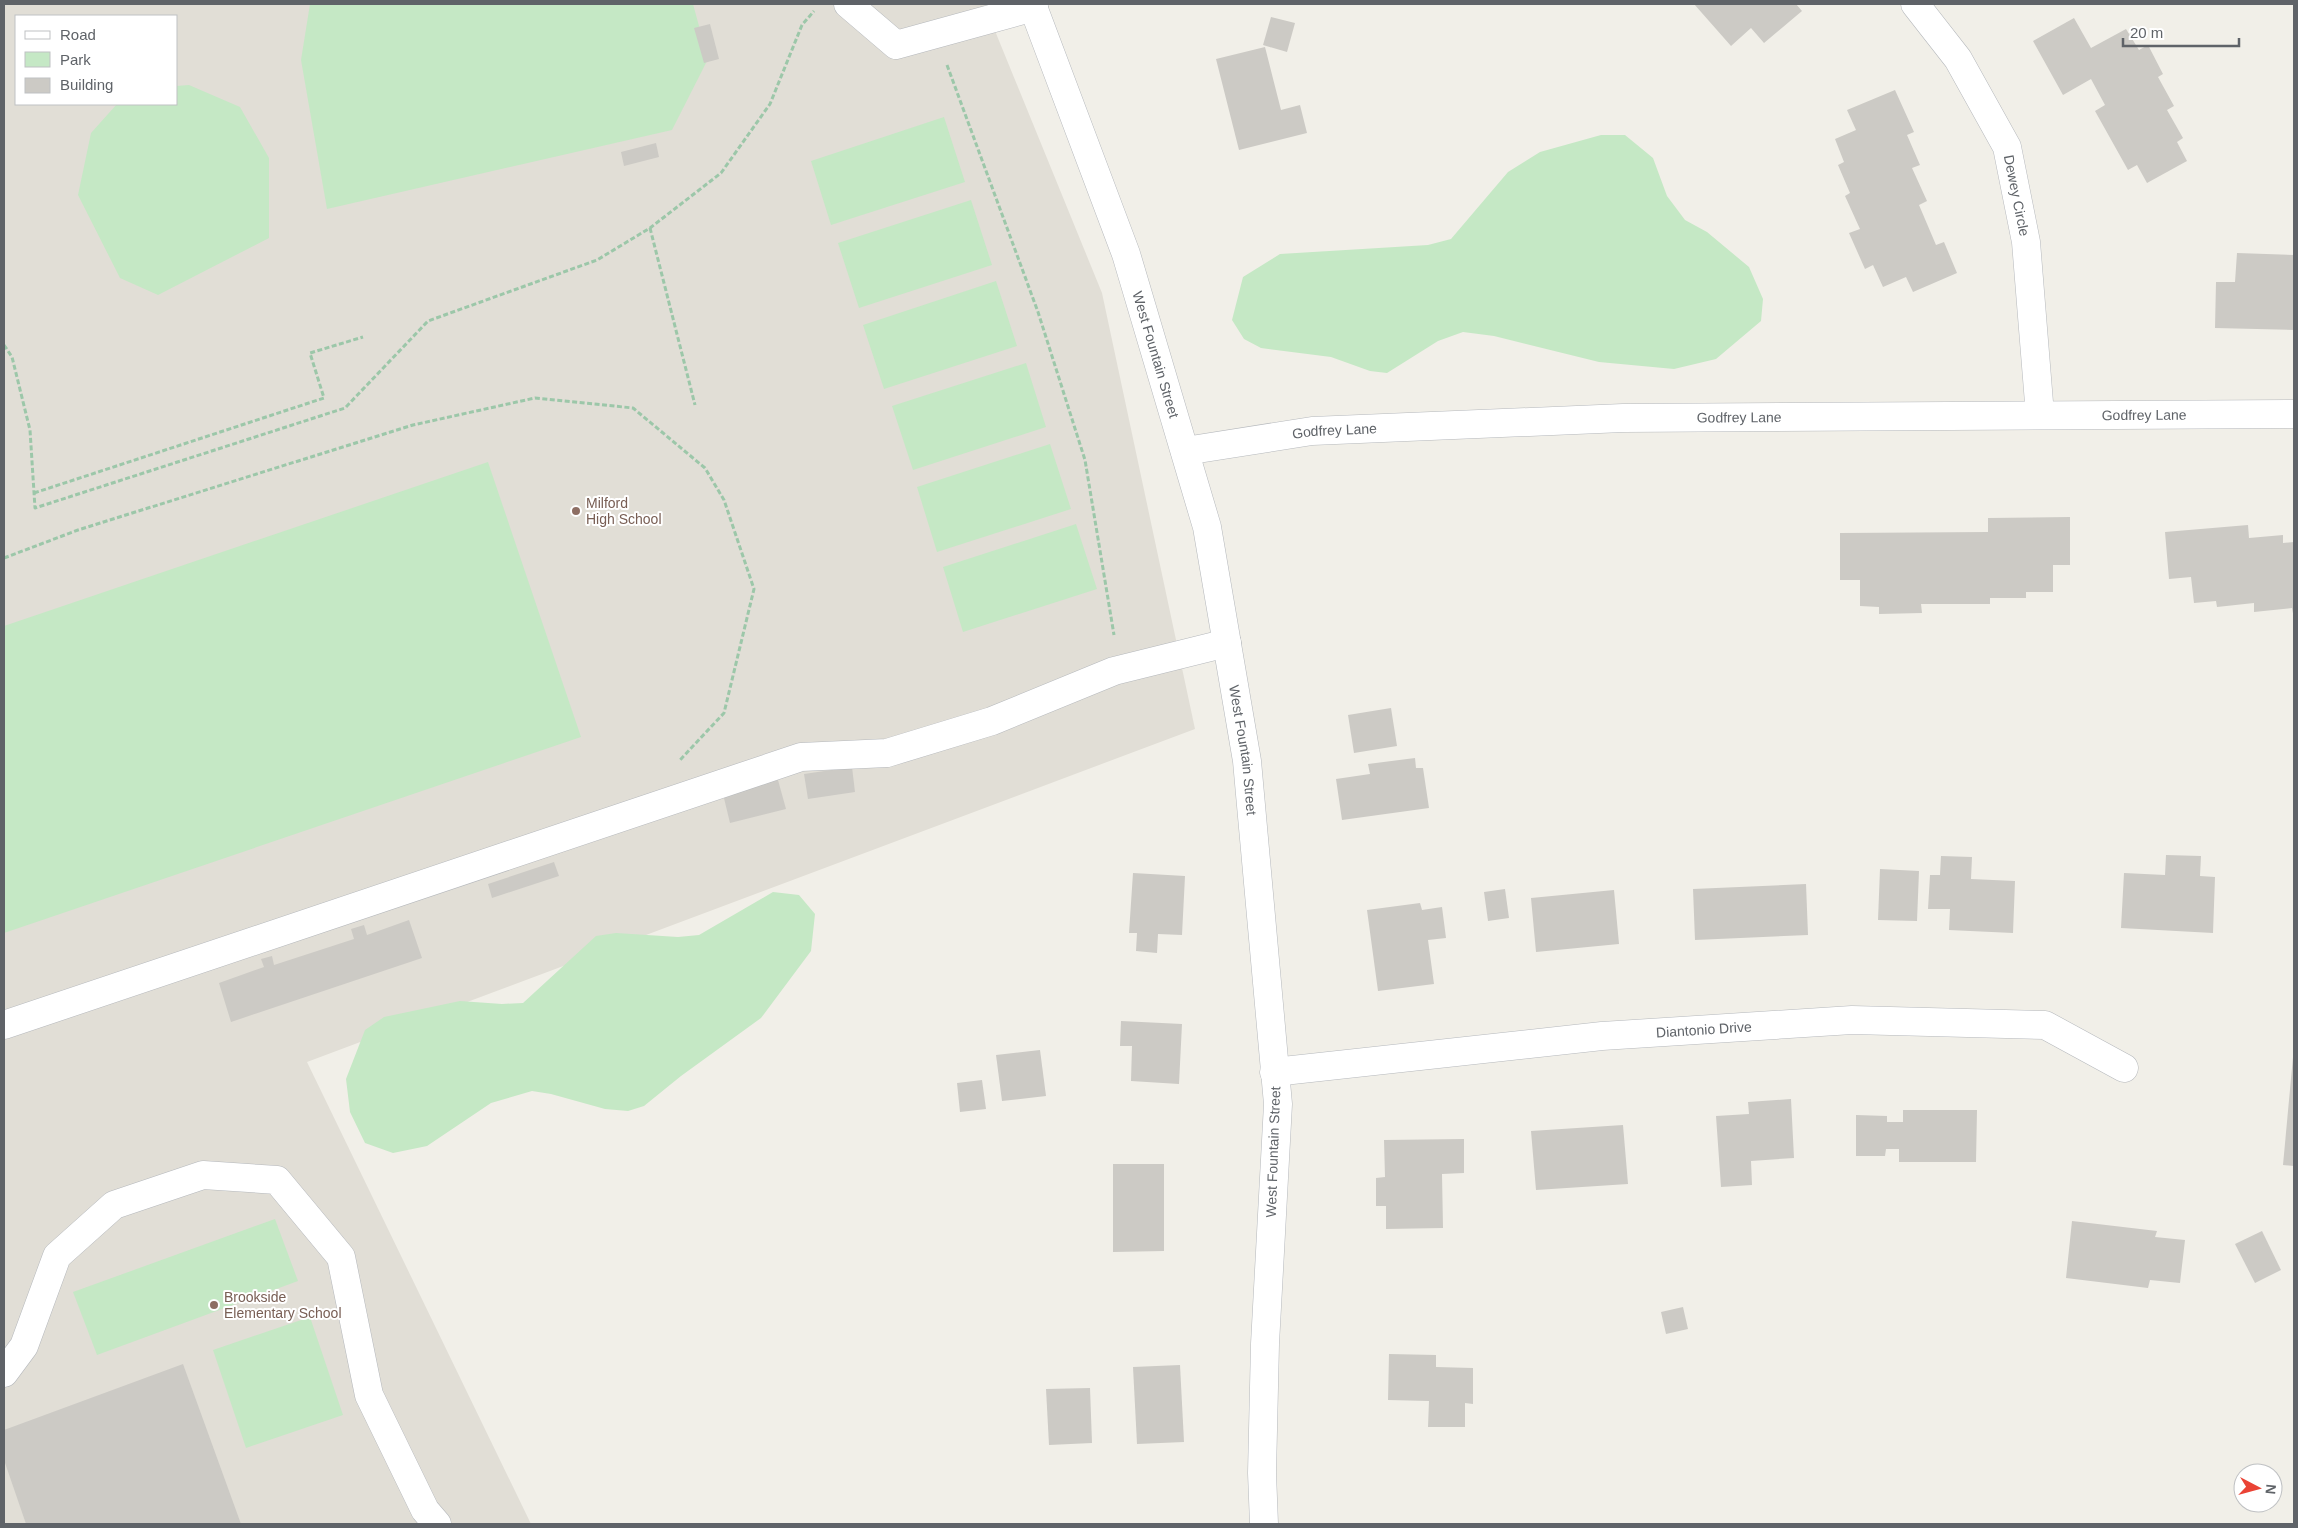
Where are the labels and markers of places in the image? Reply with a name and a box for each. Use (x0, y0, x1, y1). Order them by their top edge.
place label: Milford High School (586, 495, 662, 527)
marker: Milford High School (570, 505, 582, 517)
place label: Brookside Elementary School (224, 1289, 342, 1321)
marker: Brookside Elementary School (208, 1299, 220, 1311)

